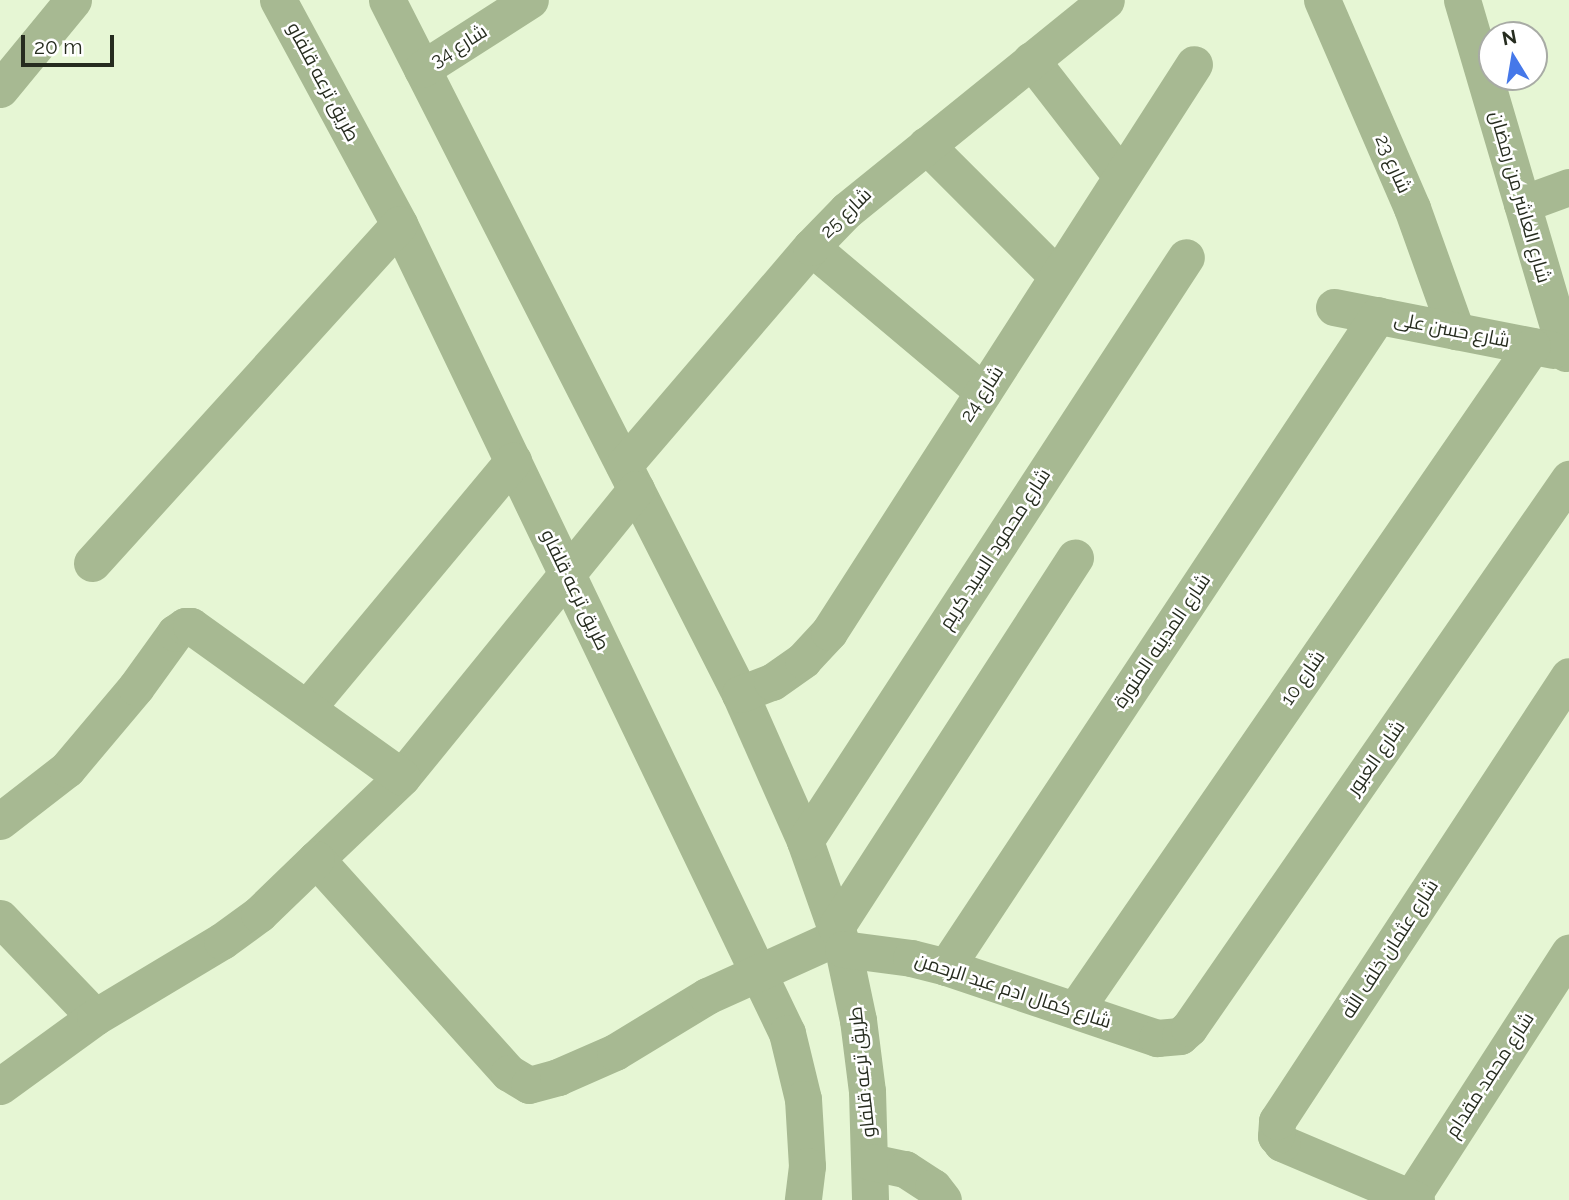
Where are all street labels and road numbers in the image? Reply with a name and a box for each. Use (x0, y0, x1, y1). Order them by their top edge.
street label: طريق ترعه قلفاو (282, 19, 364, 145)
street label: شارع 34 (427, 20, 491, 72)
street label: شارع العاشر من رمضان (1485, 109, 1555, 285)
street label: شارع 23 (1370, 131, 1416, 197)
street label: شارع 25 (816, 183, 876, 243)
street label: شارع حسن على (1392, 308, 1512, 352)
street label: شارع 24 (956, 362, 1008, 426)
street label: شارع محمود السيد كريم (934, 464, 1056, 634)
street label: طريق ترعه قلفاو (536, 526, 614, 654)
street label: شارع المدينه المنورة (1109, 569, 1215, 713)
street label: شارع 10 (1276, 646, 1330, 710)
street label: شارع العبور (1342, 716, 1410, 800)
street label: شارع عثمان خلف الله (1337, 875, 1443, 1023)
street label: شارع كمال ادم عبد الرحمن (912, 948, 1114, 1034)
street label: طريق ترعه قلفاو (844, 1005, 880, 1139)
street label: شارع محمد مقدام (1441, 1008, 1539, 1142)

